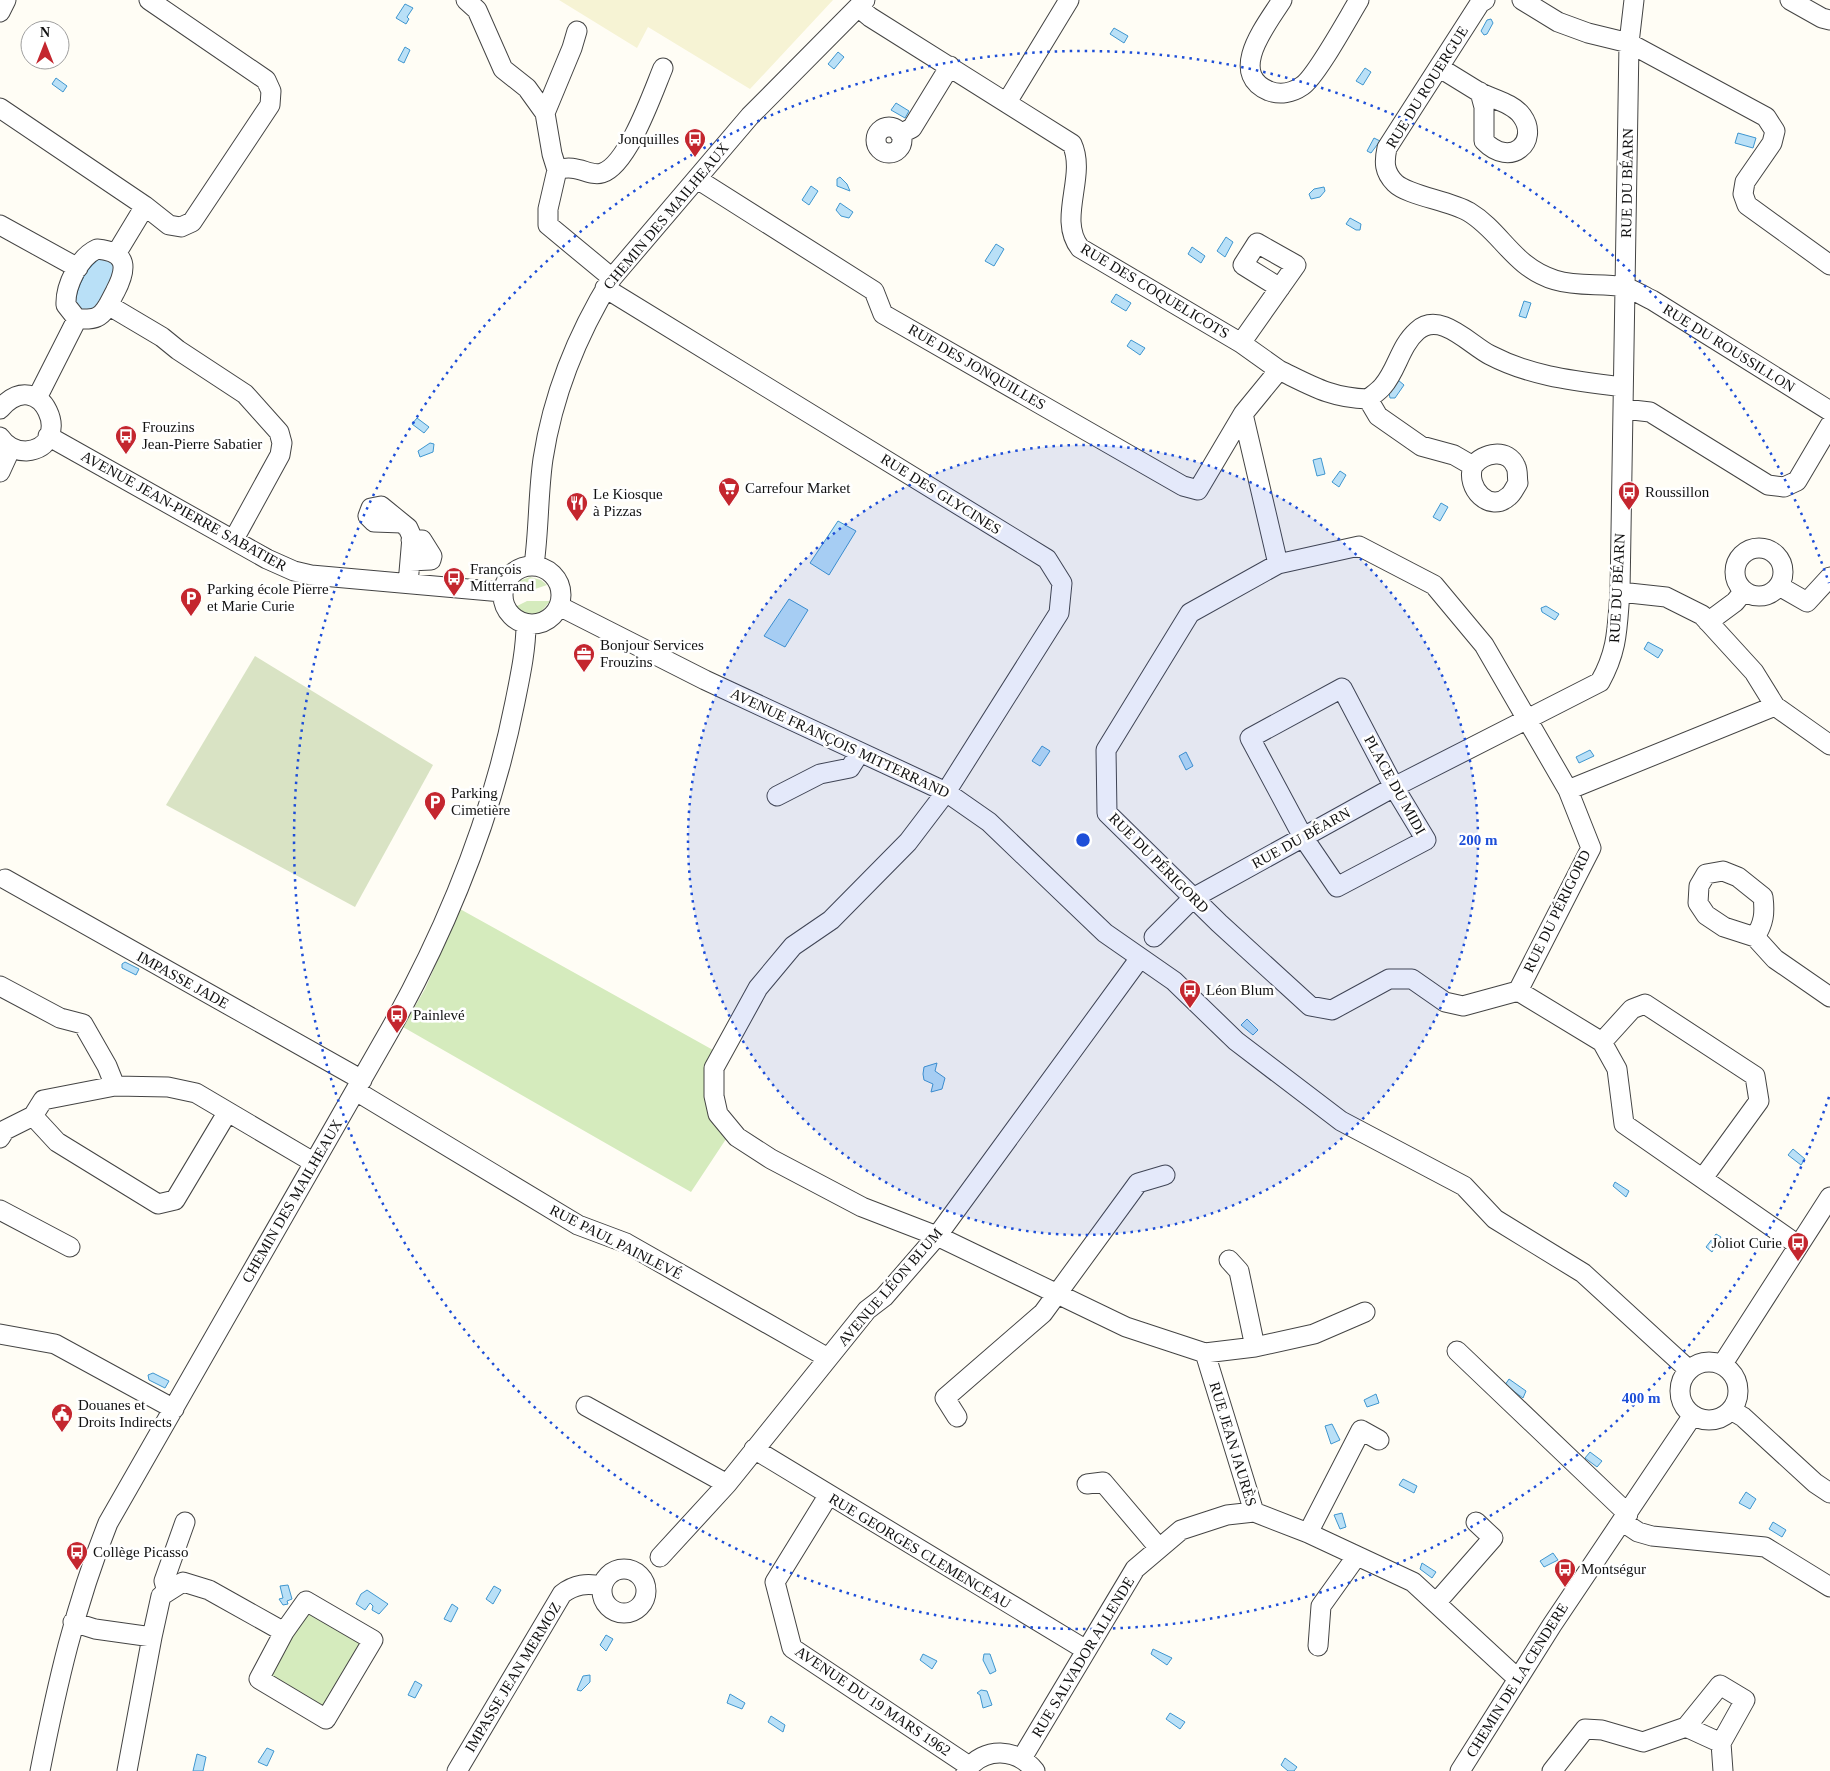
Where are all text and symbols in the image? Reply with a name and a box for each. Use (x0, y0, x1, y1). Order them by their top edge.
north arrow (20, 20, 70, 70)
street label: RUE DU ROUERGUE (1383, 23, 1471, 151)
text: N (40, 25, 50, 40)
bus stop icon: Jonquilles (683, 127, 707, 158)
street label: RUE DU BÉARN (1618, 128, 1636, 238)
place label: Jonquilles (618, 131, 679, 147)
street label: CHEMIN DES MAILHEAUX (600, 140, 732, 292)
street label: RUE DES COQUELICOTS (1078, 240, 1232, 342)
street label: RUE DU ROUSSILLON (1660, 301, 1798, 395)
street label: RUE DES JONQUILLES (906, 321, 1048, 413)
place label: Frouzins Jean-Pierre Sabatier (142, 419, 262, 452)
bus stop icon: Frouzins Jean-Pierre Sabatier (114, 424, 138, 455)
street label: AVENUE JEAN-PIERRE SABATIER (79, 448, 289, 574)
street label: RUE DES GLYCINES (878, 451, 1004, 537)
supermarket icon: Carrefour Market (717, 476, 741, 507)
place label: Carrefour Market (745, 480, 851, 496)
bus stop icon: Roussillon (1617, 480, 1641, 511)
place label: Roussillon (1645, 484, 1710, 500)
place label: Le Kiosque à Pizzas (593, 486, 663, 519)
restaurant icon: Le Kiosque à Pizzas (565, 491, 589, 522)
street label: RUE DU BÉARN (1606, 532, 1628, 643)
place label: François Mitterrand (470, 561, 535, 594)
bus stop icon: François Mitterrand (442, 566, 466, 597)
place label: Parking école Pierre et Marie Curie (207, 581, 329, 614)
parking icon: Parking école Pierre et Marie Curie (179, 586, 203, 617)
place label: Bonjour Services Frouzins (600, 637, 704, 670)
office icon: Bonjour Services Frouzins (572, 642, 596, 673)
street label: AVENUE FRANÇOIS MITTERRAND (728, 685, 952, 801)
street label: PLACE DU MIDI (1361, 733, 1429, 837)
place label: Parking Cimetière (451, 785, 510, 818)
parking icon: Parking Cimetière (423, 790, 447, 821)
street label: RUE DU BÉARN (1249, 804, 1353, 872)
street label: RUE DU PÉRIGORD (1106, 810, 1212, 916)
centre of rings (1074, 831, 1092, 849)
text: 200 m (1459, 832, 1498, 848)
street label: RUE DU PÉRIGORD (1520, 847, 1594, 975)
street label: IMPASSE JADE (134, 948, 232, 1012)
bus stop icon: Léon Blum (1178, 978, 1202, 1009)
place label: Léon Blum (1206, 982, 1274, 998)
bus stop icon: Painlevé (385, 1003, 409, 1034)
place label: Painlevé (413, 1007, 465, 1023)
street label: CHEMIN DES MAILHEAUX (239, 1116, 345, 1285)
street label: RUE PAUL PAINLEVÉ (547, 1202, 685, 1282)
street label: AVENUE LÉON BLUM (835, 1225, 945, 1349)
bus stop icon: Joliot Curie (1786, 1231, 1810, 1262)
place label: Joliot Curie (1712, 1235, 1782, 1251)
street label: RUE JEAN JAURÈS (1206, 1380, 1260, 1508)
text: 400 m (1622, 1390, 1661, 1406)
place label: Douanes et Droits Indirects (78, 1397, 172, 1430)
public building icon: Douanes et Droits Indirects (50, 1402, 74, 1433)
street label: RUE GEORGES CLEMENCEAU (826, 1490, 1014, 1612)
bus stop icon: Collège Picasso (65, 1540, 89, 1571)
place label: Collège Picasso (93, 1544, 188, 1560)
bus stop icon: Montségur (1553, 1557, 1577, 1588)
place label: Montségur (1581, 1561, 1646, 1577)
street label: RUE SALVADOR ALLENDE (1029, 1574, 1137, 1740)
street label: IMPASSE JEAN MERMOZ (462, 1599, 564, 1755)
street label: CHEMIN DE LA CENDERE (1463, 1600, 1571, 1760)
street label: AVENUE DU 19 MARS 1962 (792, 1643, 954, 1759)

